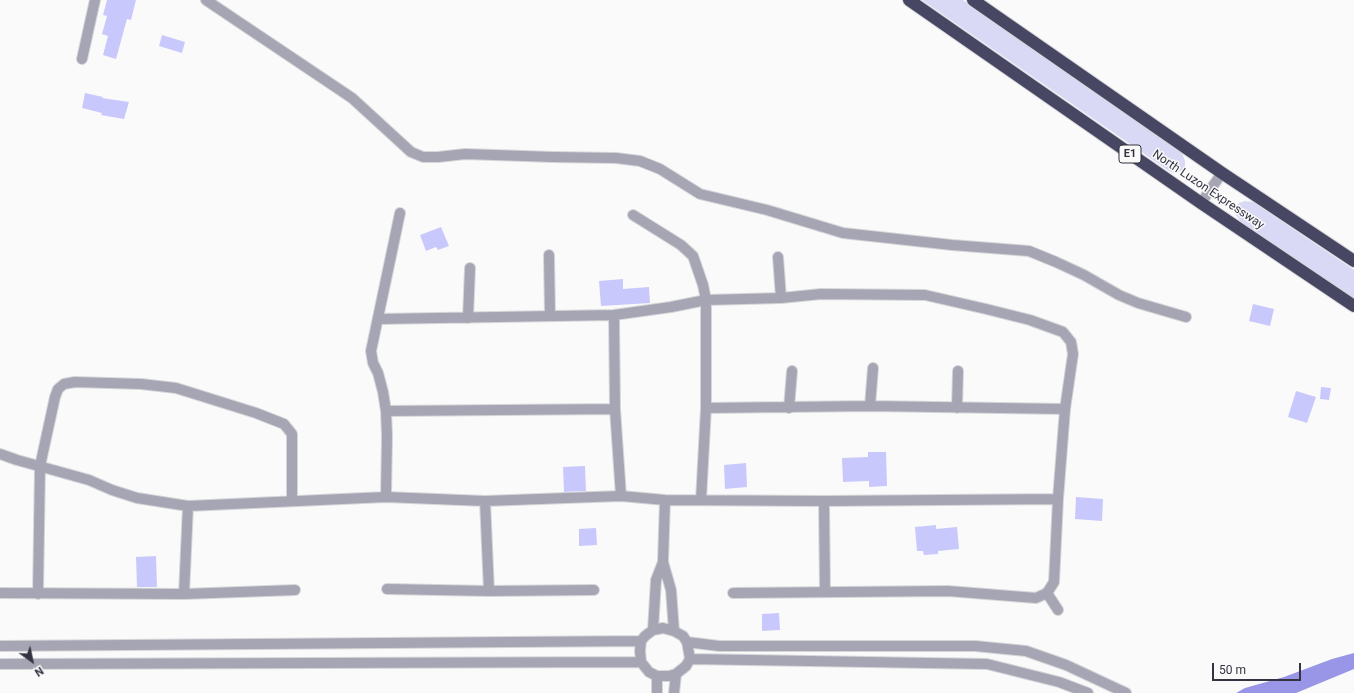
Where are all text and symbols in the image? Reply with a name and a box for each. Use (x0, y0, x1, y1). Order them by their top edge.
road number: E1 (1119, 145, 1141, 163)
street label: North Luzon Expressway (1149, 147, 1267, 233)
north arrow (12, 641, 52, 681)
scale bar (1214, 655, 1303, 681)
text: 50 m (1219, 663, 1246, 677)
text: N (32, 664, 46, 679)

